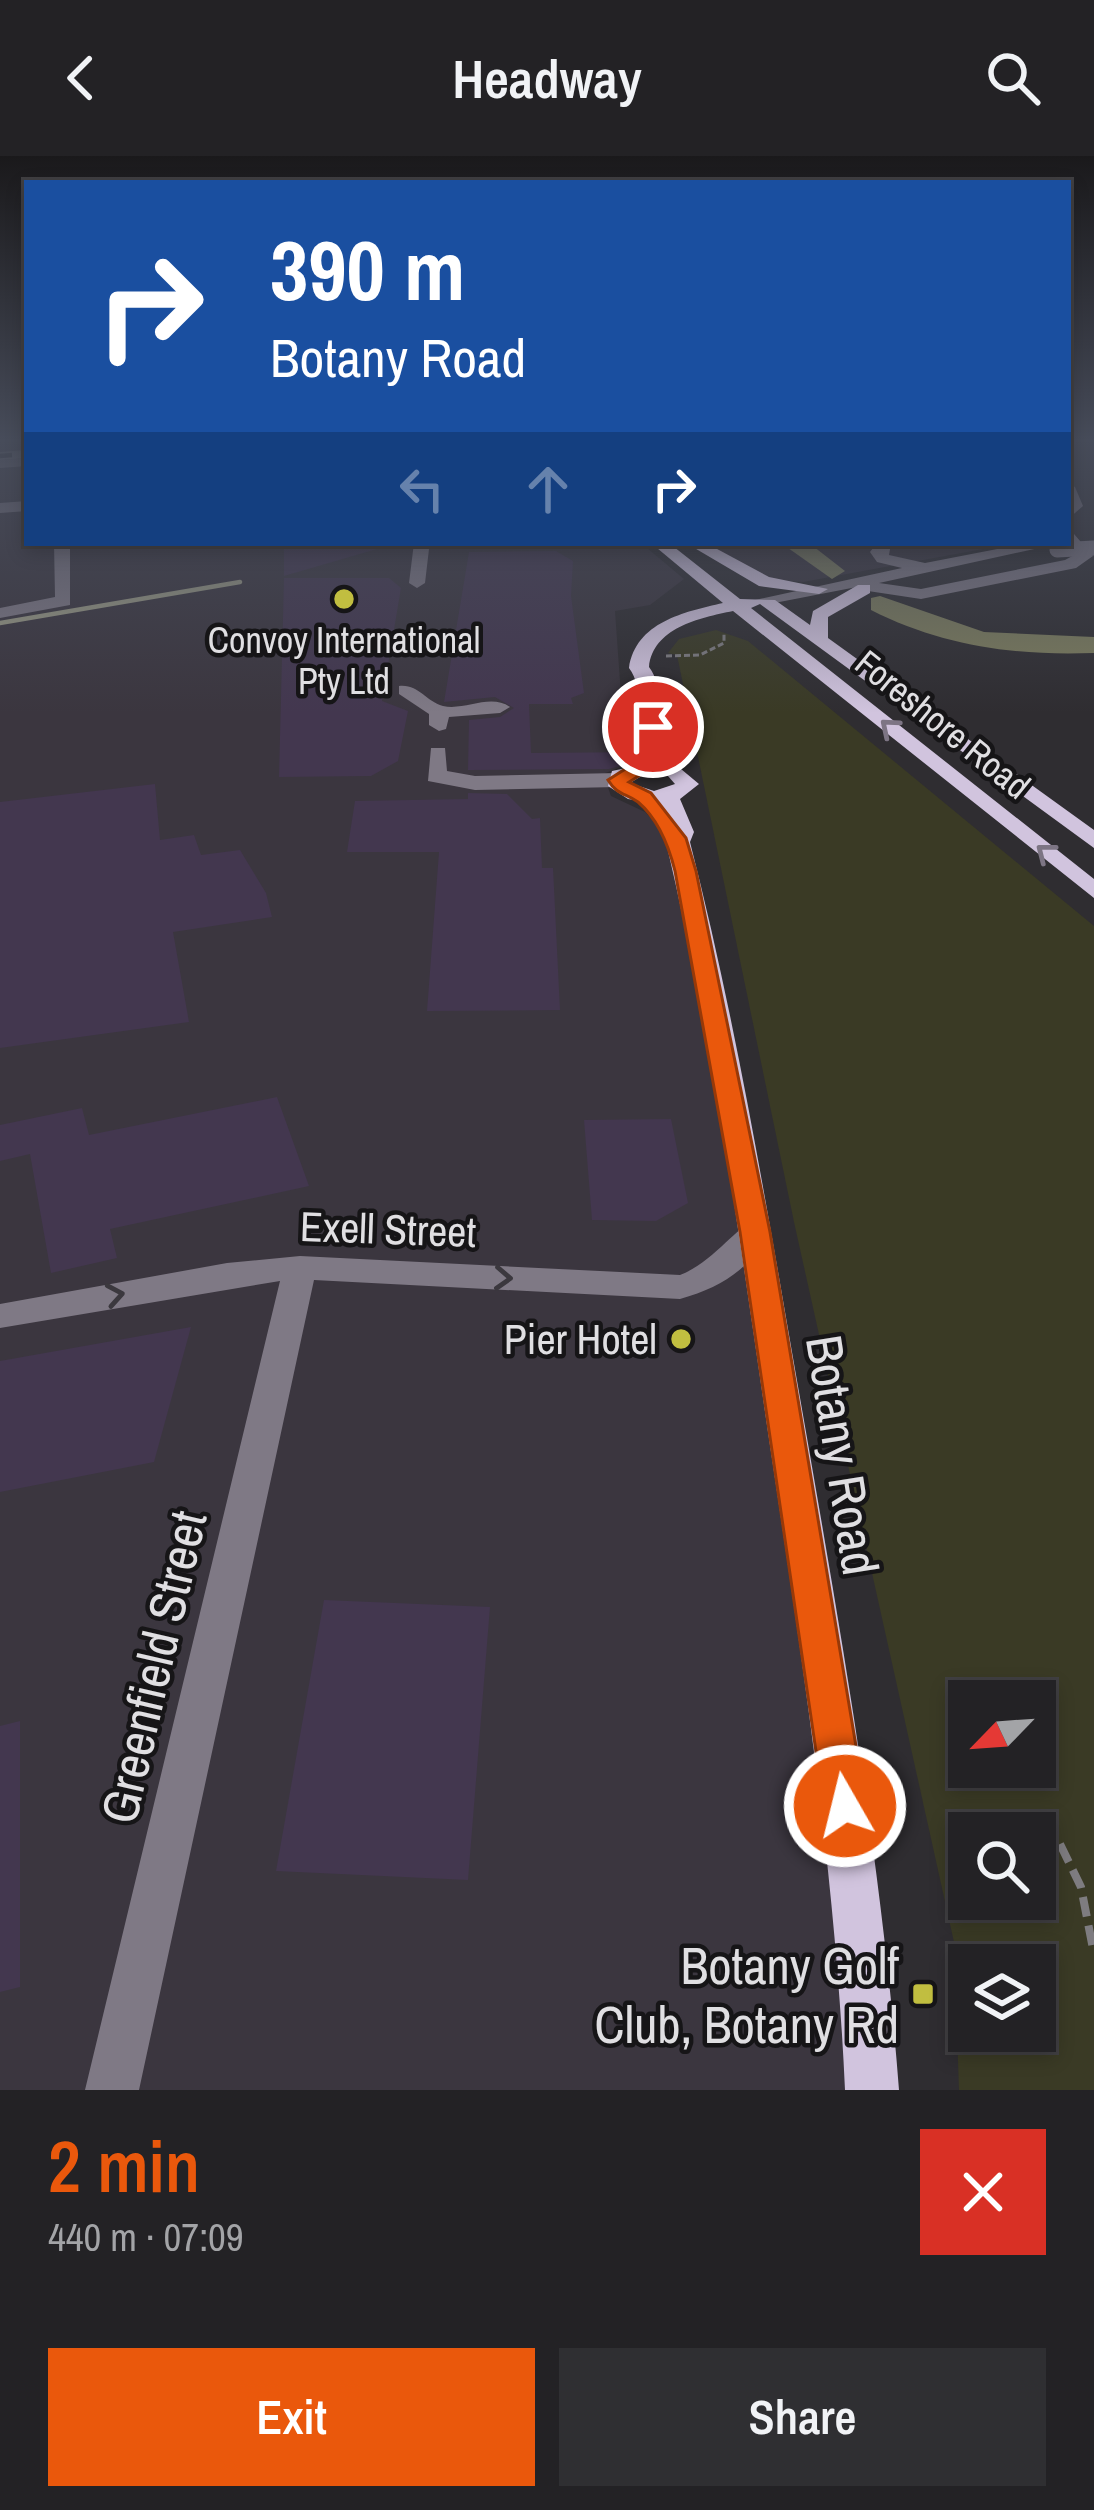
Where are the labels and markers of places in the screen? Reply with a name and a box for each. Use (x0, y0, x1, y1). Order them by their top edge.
marker: Convoy International Pty Ltd (331, 586, 357, 612)
place label: Convoy International Pty Ltd (208, 616, 480, 705)
pin (602, 676, 704, 778)
place label: Pier Hotel (504, 1311, 657, 1367)
marker: Pier Hotel (668, 1326, 694, 1352)
place label: Botany Golf Club, Botany Rd (594, 1931, 899, 2059)
marker: Botany Golf Club, Botany Rd (910, 1981, 936, 2007)

